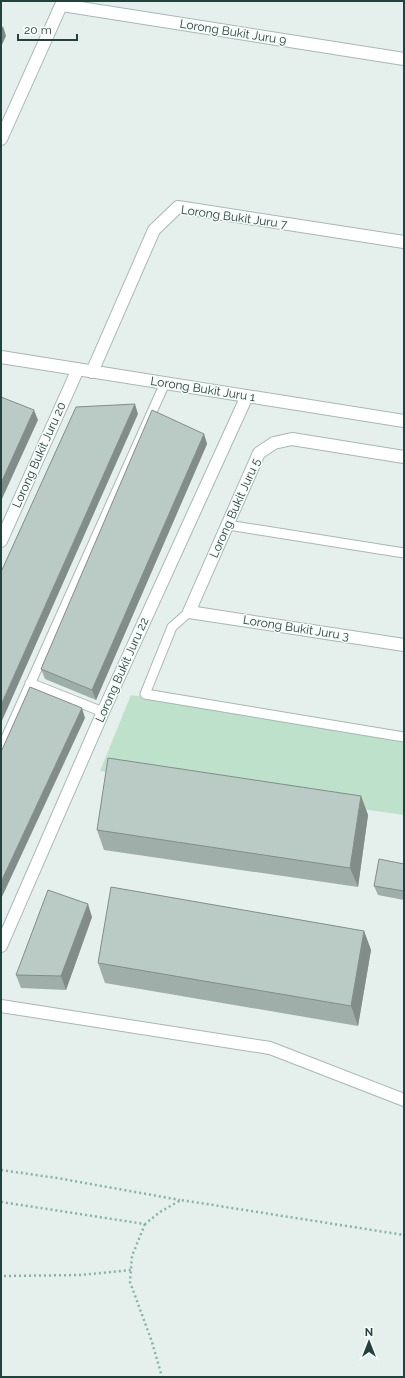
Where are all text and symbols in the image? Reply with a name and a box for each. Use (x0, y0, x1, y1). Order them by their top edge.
scale bar (18, 16, 77, 42)
street label: Lorong Bukit Juru 9 (179, 17, 287, 47)
text: 20 m (24, 23, 52, 37)
street label: Lorong Bukit Juru 7 (180, 203, 289, 231)
street label: Lorong Bukit Juru 1 (150, 374, 256, 404)
street label: Lorong Bukit Juru 20 (9, 400, 69, 510)
street label: Lorong Bukit Juru 5 (207, 456, 263, 560)
street label: Lorong Bukit Juru 3 (242, 613, 350, 643)
street label: Lorong Bukit Juru 22 (93, 615, 151, 725)
north arrow (349, 1322, 389, 1362)
text: N (365, 1326, 373, 1339)

